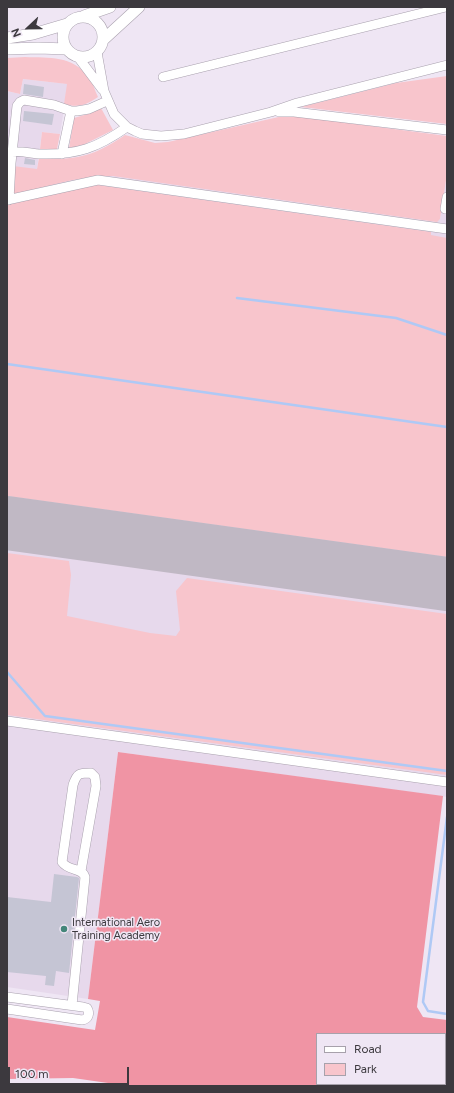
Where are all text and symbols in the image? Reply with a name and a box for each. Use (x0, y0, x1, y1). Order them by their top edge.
north arrow (8, 8, 48, 48)
text: N (9, 26, 24, 39)
place label: International Aero Training Academy (72, 916, 160, 942)
marker: International Aero Training Academy (59, 924, 69, 934)
legend (316, 1033, 446, 1085)
text: Road (354, 1042, 382, 1056)
scale bar (10, 1059, 131, 1085)
text: Park (354, 1062, 377, 1076)
text: 100 m (15, 1067, 49, 1081)

